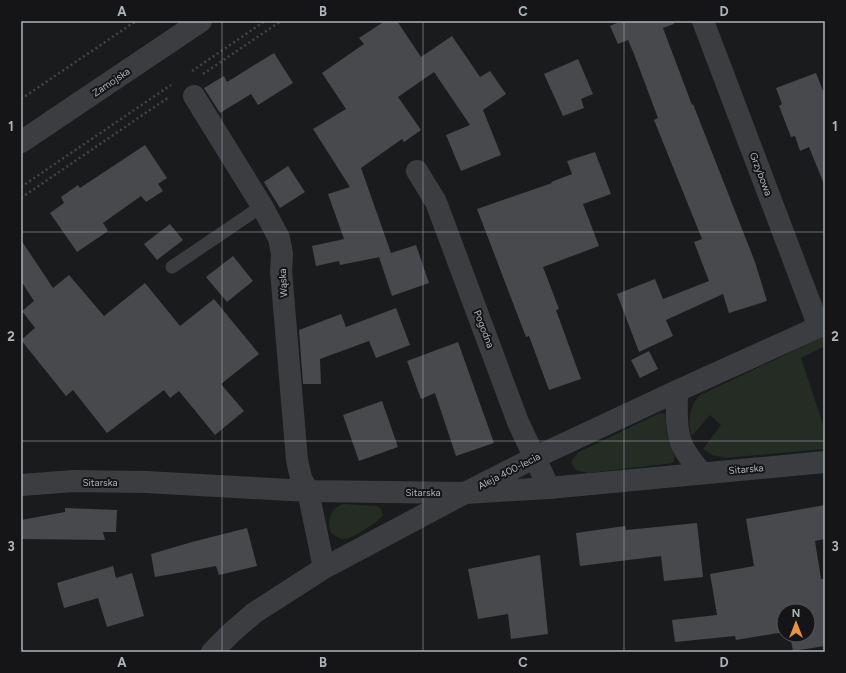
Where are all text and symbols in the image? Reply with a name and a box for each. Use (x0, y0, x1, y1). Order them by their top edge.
text: A (117, 4, 127, 19)
text: B (319, 4, 327, 19)
text: C (518, 4, 528, 19)
text: D (719, 4, 729, 19)
street label: Zamojska (90, 65, 132, 99)
text: 1 (8, 119, 14, 134)
text: 1 (832, 119, 838, 134)
street label: Grzybowa (747, 150, 775, 198)
street label: Wąska (276, 268, 290, 298)
street label: Pogodna (471, 308, 497, 350)
text: 2 (7, 329, 15, 344)
text: 2 (831, 329, 839, 344)
street label: Aleja 400-lecia (476, 450, 542, 492)
street label: Sitarska (728, 461, 764, 477)
street label: Sitarska (82, 476, 118, 489)
street label: Sitarska (405, 486, 441, 499)
text: 3 (7, 539, 15, 554)
text: 3 (831, 539, 839, 554)
north arrow (776, 603, 816, 643)
text: N (792, 607, 800, 620)
text: A (117, 655, 127, 670)
text: B (319, 655, 327, 670)
text: C (518, 655, 528, 670)
text: D (719, 655, 729, 670)

